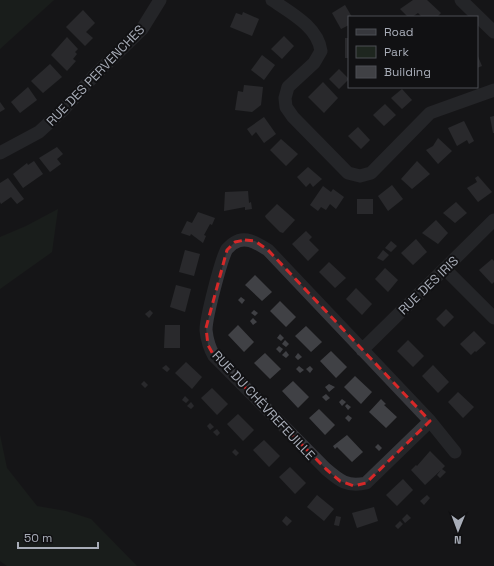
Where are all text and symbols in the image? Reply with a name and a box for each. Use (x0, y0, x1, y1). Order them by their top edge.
legend (348, 16, 478, 88)
street label: RUE DES PERVENCHES (43, 21, 148, 129)
text: Road (384, 24, 413, 40)
text: Park (384, 44, 409, 60)
text: Building (384, 64, 431, 80)
street label: RUE DES IRIS (395, 252, 462, 318)
street label: RUE DU CHÈVREFEUILLE (208, 347, 319, 464)
north arrow (438, 510, 478, 550)
scale bar (18, 524, 98, 550)
text: 50 m (24, 530, 52, 546)
text: N (454, 533, 462, 547)

